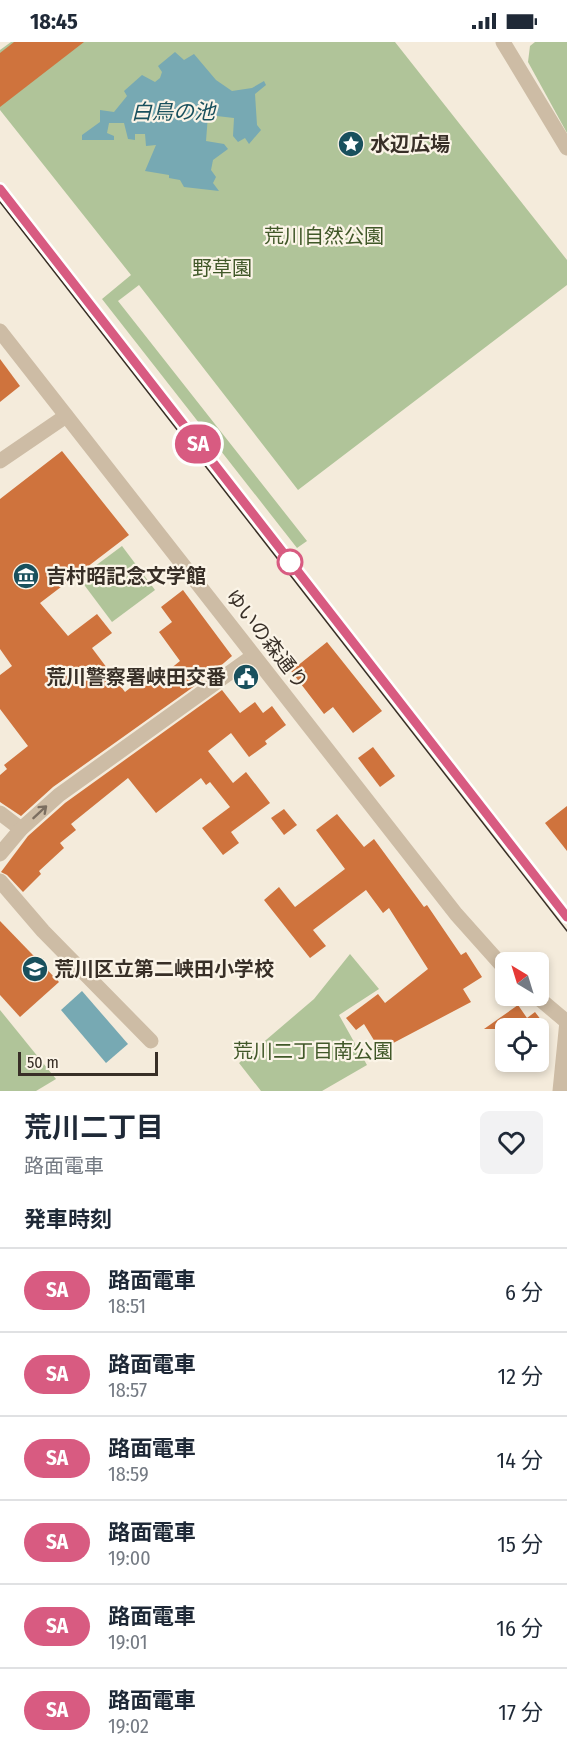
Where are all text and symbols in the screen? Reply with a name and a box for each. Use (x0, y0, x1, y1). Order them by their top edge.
text: 18:45 (30, 8, 78, 35)
water label: 白鳥の池 (131, 99, 217, 125)
place icon: 水辺広場 (336, 129, 366, 159)
place label: 水辺広場 (370, 132, 450, 156)
park label: 荒川自然公園 (264, 224, 384, 248)
park label: 野草園 (192, 256, 252, 280)
line badge: SA (171, 424, 225, 464)
text: SA (187, 431, 209, 457)
unlabelled marker (277, 549, 303, 575)
museum icon: 吉村昭記念文学館 (11, 561, 41, 591)
place label: 吉村昭記念文学館 (46, 564, 206, 588)
street label: ゆいの森通り (221, 584, 313, 694)
public building icon: 荒川警察署峡田交番 (231, 662, 261, 692)
place label: 荒川警察署峡田交番 (46, 665, 226, 689)
one-way arrow (32, 805, 47, 819)
north arrow (495, 952, 549, 1006)
map controls (495, 952, 549, 1072)
school or university icon: 荒川区立第二峡田小学校 (20, 954, 50, 984)
place label: 荒川区立第二峡田小学校 (54, 957, 274, 981)
button: locate (495, 1018, 549, 1072)
park label: 荒川二丁目南公園 (233, 1039, 393, 1063)
scale bar (18, 1049, 158, 1076)
text: 50 m (27, 1053, 59, 1072)
text: 荒川二丁目 (24, 1111, 164, 1144)
button: heart (480, 1111, 543, 1174)
text: 路面電車 (24, 1154, 104, 1178)
text: 発車時刻 (24, 1206, 112, 1233)
text: 路面電車 (108, 1267, 196, 1294)
text: SA (46, 1277, 68, 1303)
text: 6 分 (505, 1279, 543, 1306)
text: 18:51 (108, 1294, 146, 1318)
text: 路面電車 (108, 1351, 196, 1378)
text: SA (46, 1361, 68, 1387)
text: 12 分 (498, 1363, 543, 1390)
text: 18:57 (108, 1378, 147, 1402)
text: 路面電車 (108, 1435, 196, 1462)
text: SA (46, 1445, 68, 1471)
text: 14 分 (497, 1447, 543, 1474)
text: 18:59 (108, 1462, 149, 1486)
text: 路面電車 (108, 1519, 196, 1546)
text: SA (46, 1529, 68, 1555)
text: 15 分 (497, 1531, 543, 1558)
text: 19:00 (108, 1546, 151, 1570)
text: 路面電車 (108, 1603, 196, 1630)
text: SA (46, 1613, 68, 1639)
text: 16 分 (496, 1615, 543, 1642)
text: 19:01 (108, 1630, 147, 1654)
text: 路面電車 (108, 1687, 196, 1714)
text: SA (46, 1697, 68, 1723)
text: 17 分 (498, 1699, 543, 1726)
text: 19:02 (108, 1714, 149, 1738)

